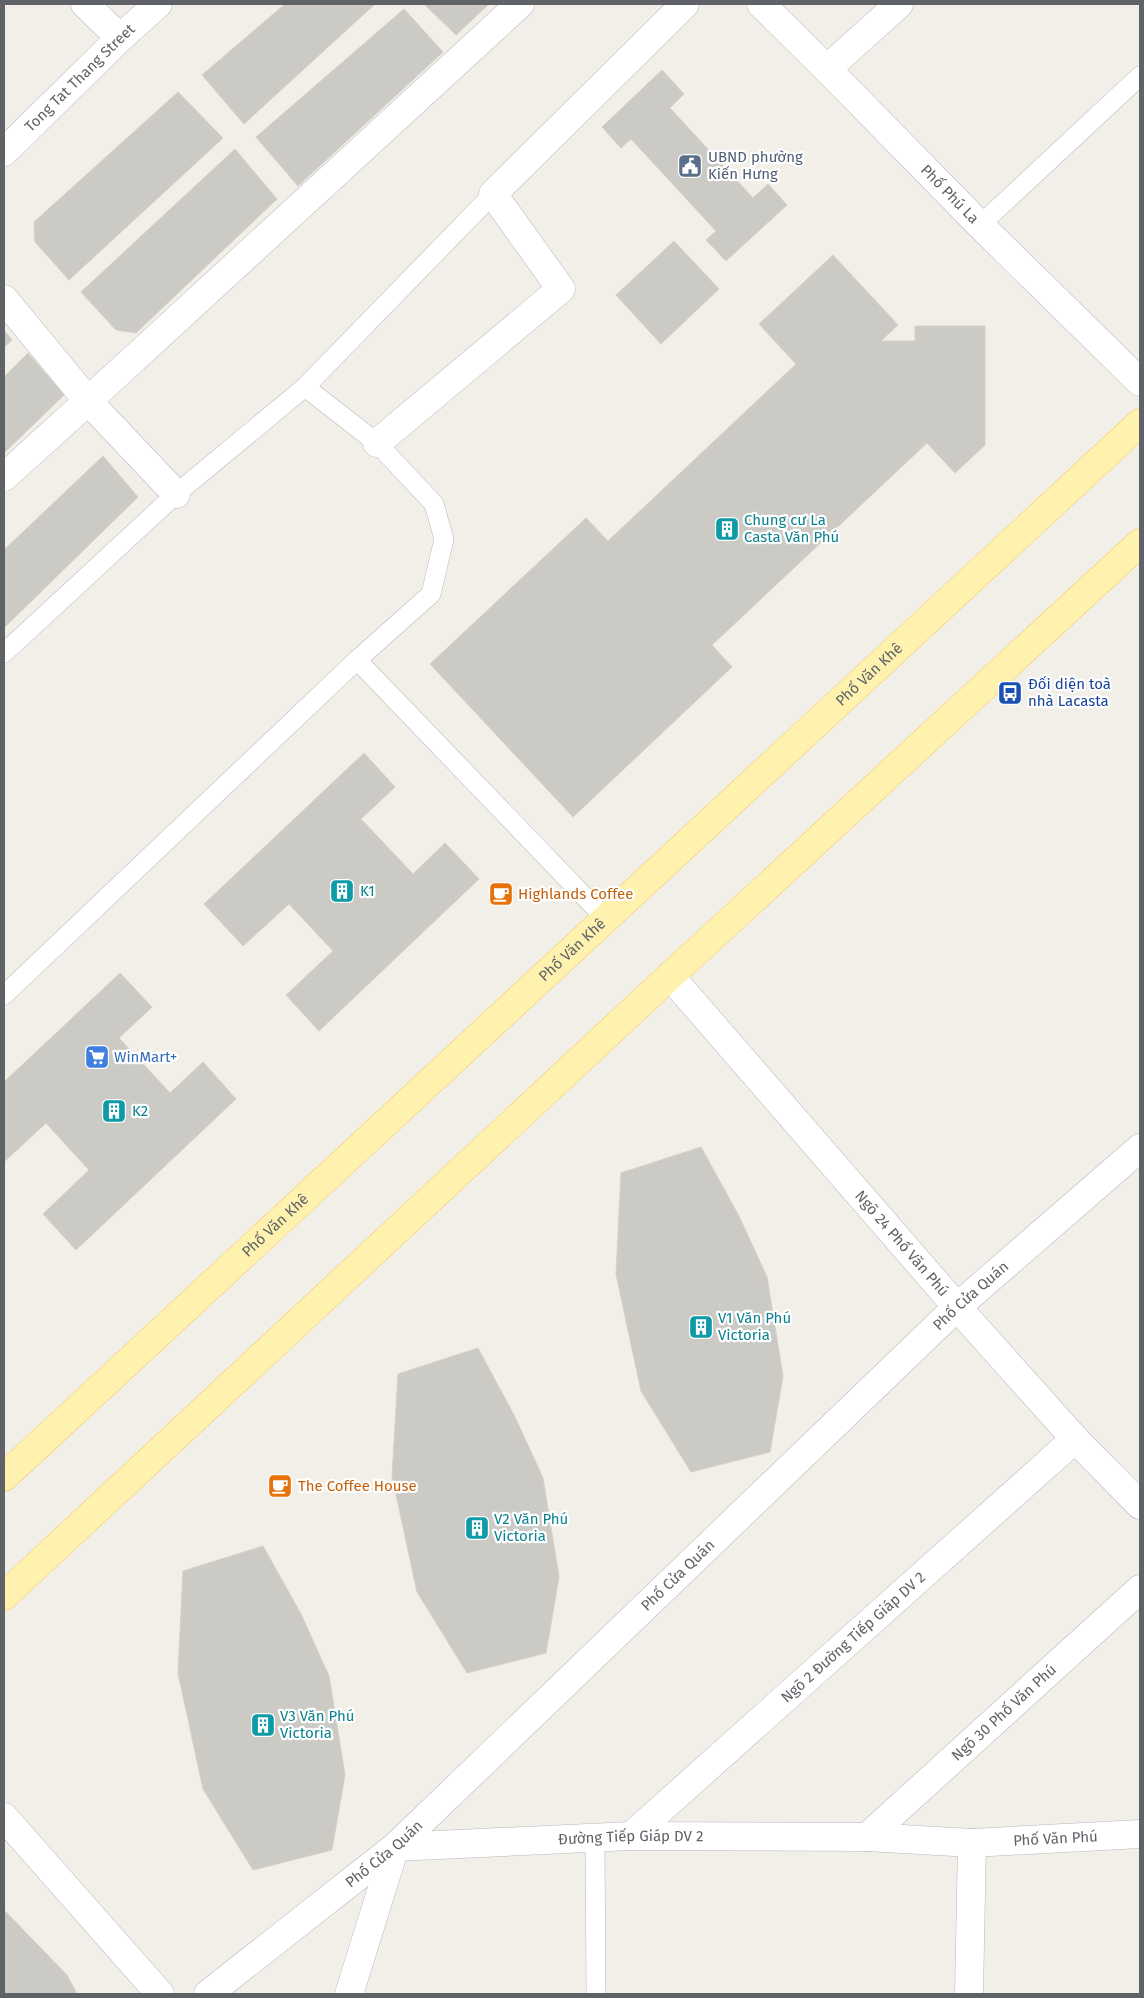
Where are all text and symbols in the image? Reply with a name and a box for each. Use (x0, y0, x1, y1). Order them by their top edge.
street label: Tong Tat Thang Street (21, 20, 139, 136)
place label: UBND phường Kiến Hưng (708, 148, 803, 183)
public building icon: UBND phường Kiến Hưng (677, 153, 703, 179)
street label: Phố Phú La (917, 161, 983, 227)
place label: Chung cư La Casta Văn Phú (744, 511, 839, 546)
building icon: Chung cư La Casta Văn Phú (714, 516, 740, 542)
street label: Phố Văn Khê (832, 639, 906, 710)
place label: Đối diện toà nhà Lacasta (1028, 675, 1111, 710)
bus stop icon: Đối diện toà nhà Lacasta (997, 680, 1023, 706)
building icon: K1 (329, 878, 355, 904)
cafe icon: Highlands Coffee (488, 881, 514, 907)
place label: K1 (360, 882, 375, 900)
place label: Highlands Coffee (518, 885, 633, 903)
street label: Phố Văn Khê (535, 915, 609, 985)
supermarket icon: WinMart+ (84, 1044, 110, 1070)
place label: WinMart+ (114, 1048, 177, 1066)
building icon: K2 (101, 1098, 127, 1124)
place label: K2 (132, 1102, 148, 1120)
street label: Ngõ 24 Phố Văn Phú (851, 1187, 953, 1300)
street label: Phố Văn Khê (238, 1190, 312, 1261)
street label: Phố Cửa Quán (929, 1257, 1012, 1334)
place label: V1 Văn Phú Victoria (718, 1309, 791, 1344)
building icon: V1 Văn Phú Victoria (688, 1314, 714, 1340)
cafe icon: The Coffee House (267, 1473, 293, 1499)
place label: The Coffee House (298, 1477, 417, 1495)
place label: V2 Văn Phú Victoria (494, 1510, 568, 1545)
building icon: V2 Văn Phú Victoria (464, 1515, 490, 1541)
street label: Phố Cửa Quán (637, 1536, 718, 1615)
street label: Ngõ 2 Đường Tiếp Giáp DV 2 (777, 1568, 929, 1707)
street label: Ngõ 30 Phố Văn Phú (948, 1661, 1060, 1765)
place label: V3 Văn Phú Victoria (280, 1707, 354, 1742)
building icon: V3 Văn Phú Victoria (250, 1712, 276, 1738)
street label: Phố Cửa Quán (342, 1816, 426, 1891)
street label: Đường Tiếp Giáp DV 2 (558, 1827, 703, 1848)
street label: Phố Văn Phú (1013, 1827, 1098, 1850)

